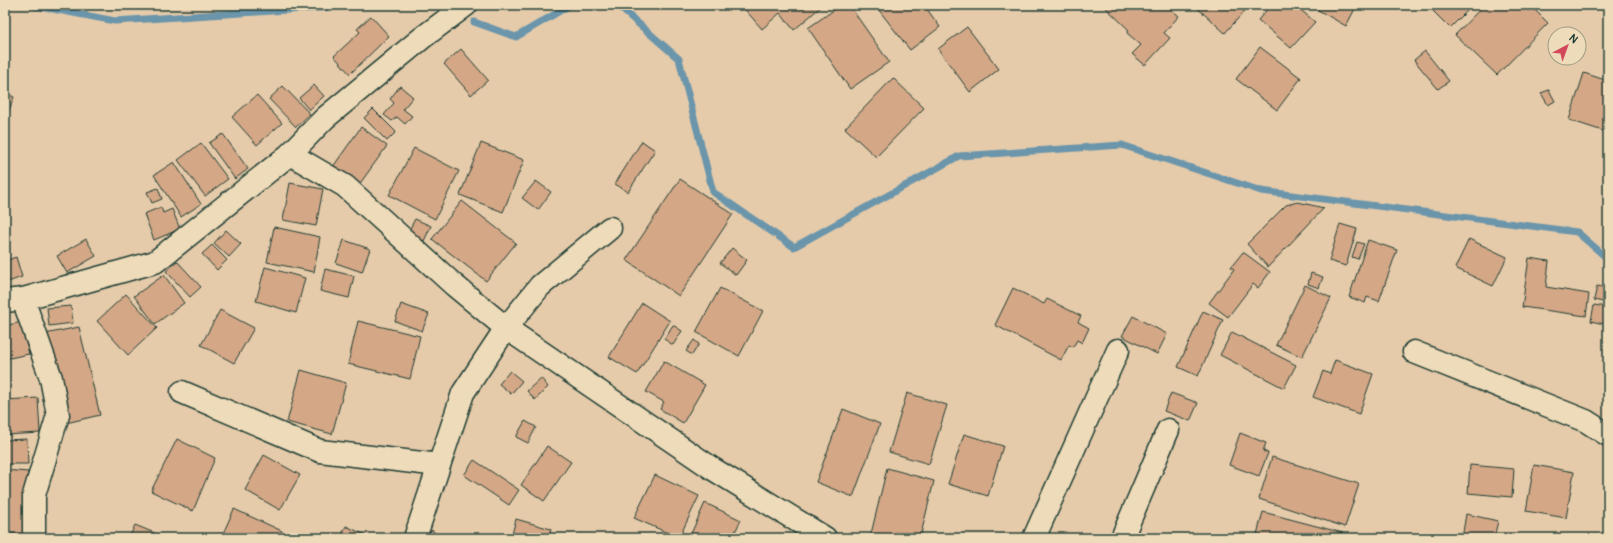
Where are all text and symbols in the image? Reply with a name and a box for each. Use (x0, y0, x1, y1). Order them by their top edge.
north arrow (1547, 26, 1587, 66)
text: N (1566, 31, 1581, 47)

